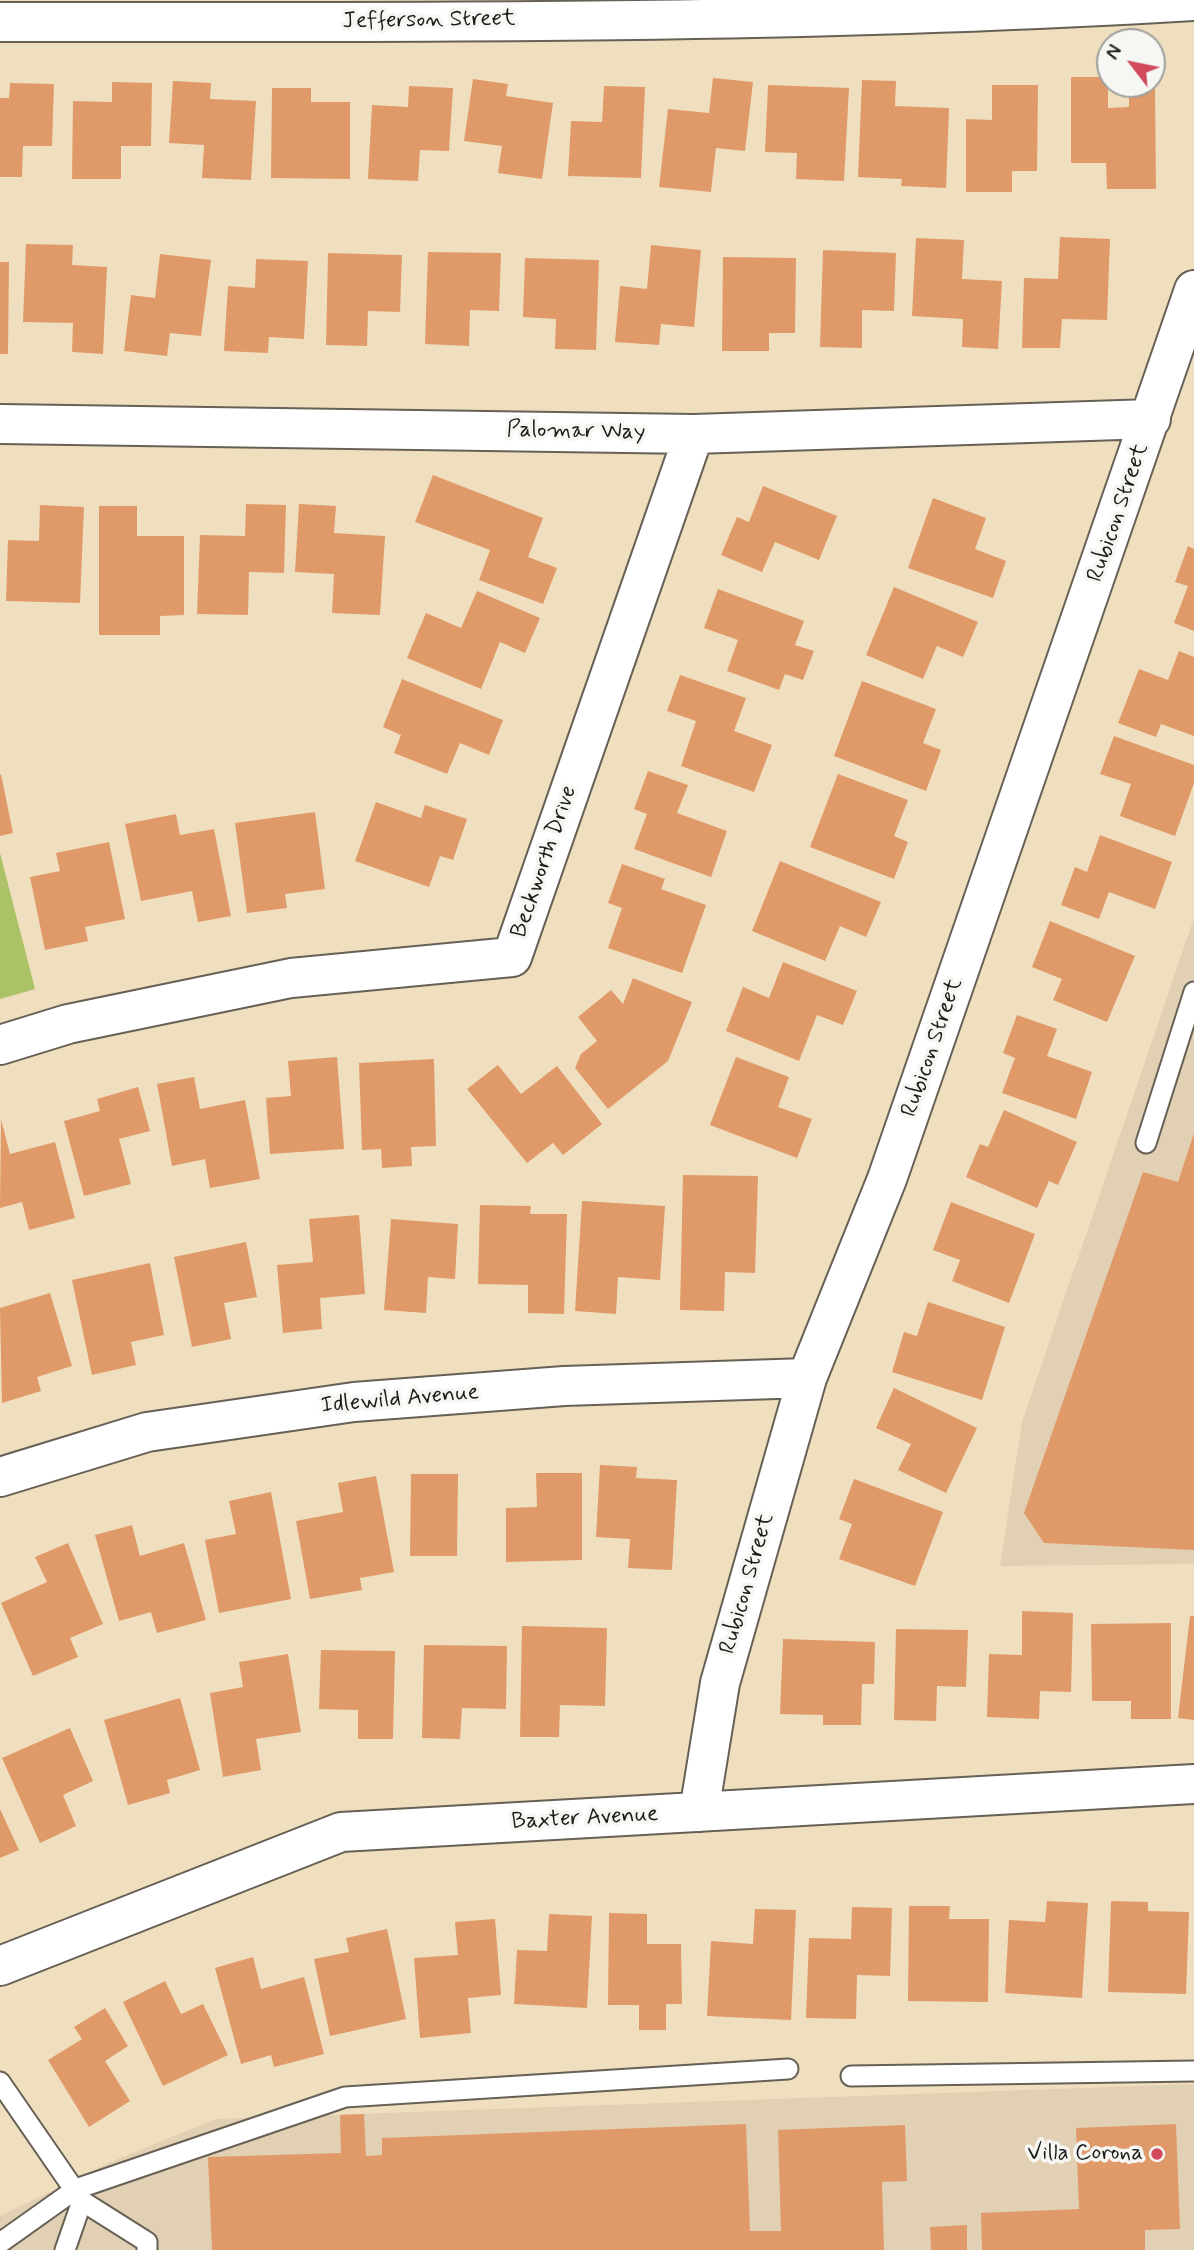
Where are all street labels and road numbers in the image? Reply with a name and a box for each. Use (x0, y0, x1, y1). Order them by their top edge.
street label: Jefferson Street (342, 6, 516, 36)
street label: Palomar Way (506, 417, 646, 447)
street label: Rubicon Street (1082, 440, 1156, 586)
street label: Beckworth Drive (506, 782, 584, 942)
street label: Rubicon Street (896, 975, 970, 1121)
street label: Idlewild Avenue (320, 1379, 480, 1421)
street label: Rubicon Street (715, 1511, 781, 1657)
street label: Baxter Avenue (511, 1801, 659, 1837)

